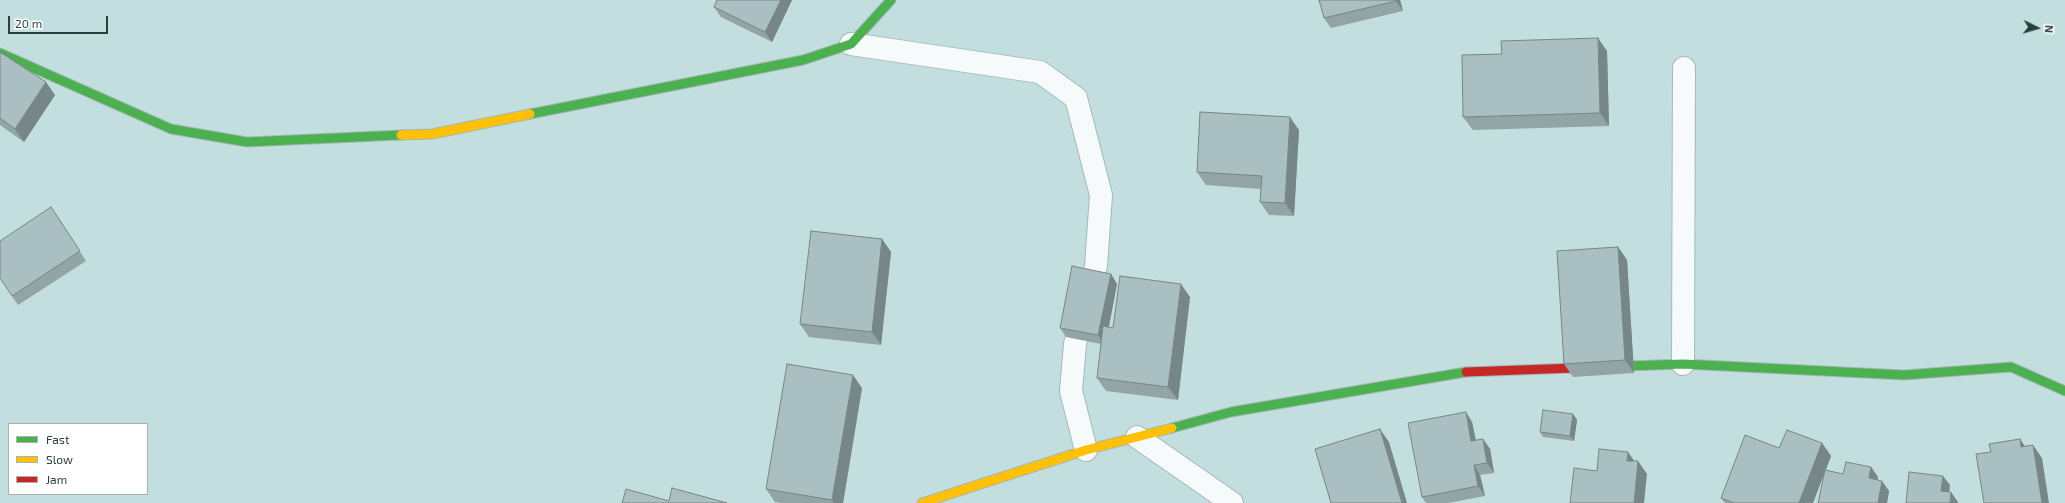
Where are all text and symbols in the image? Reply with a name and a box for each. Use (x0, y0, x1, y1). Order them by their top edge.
scale bar (10, 8, 110, 34)
north arrow (2017, 8, 2057, 48)
text: 20 m (15, 16, 42, 30)
text: N (2043, 25, 2056, 34)
legend (8, 423, 148, 495)
text: Fast (46, 432, 69, 446)
text: Slow (46, 452, 73, 466)
text: Jam (46, 472, 67, 486)

